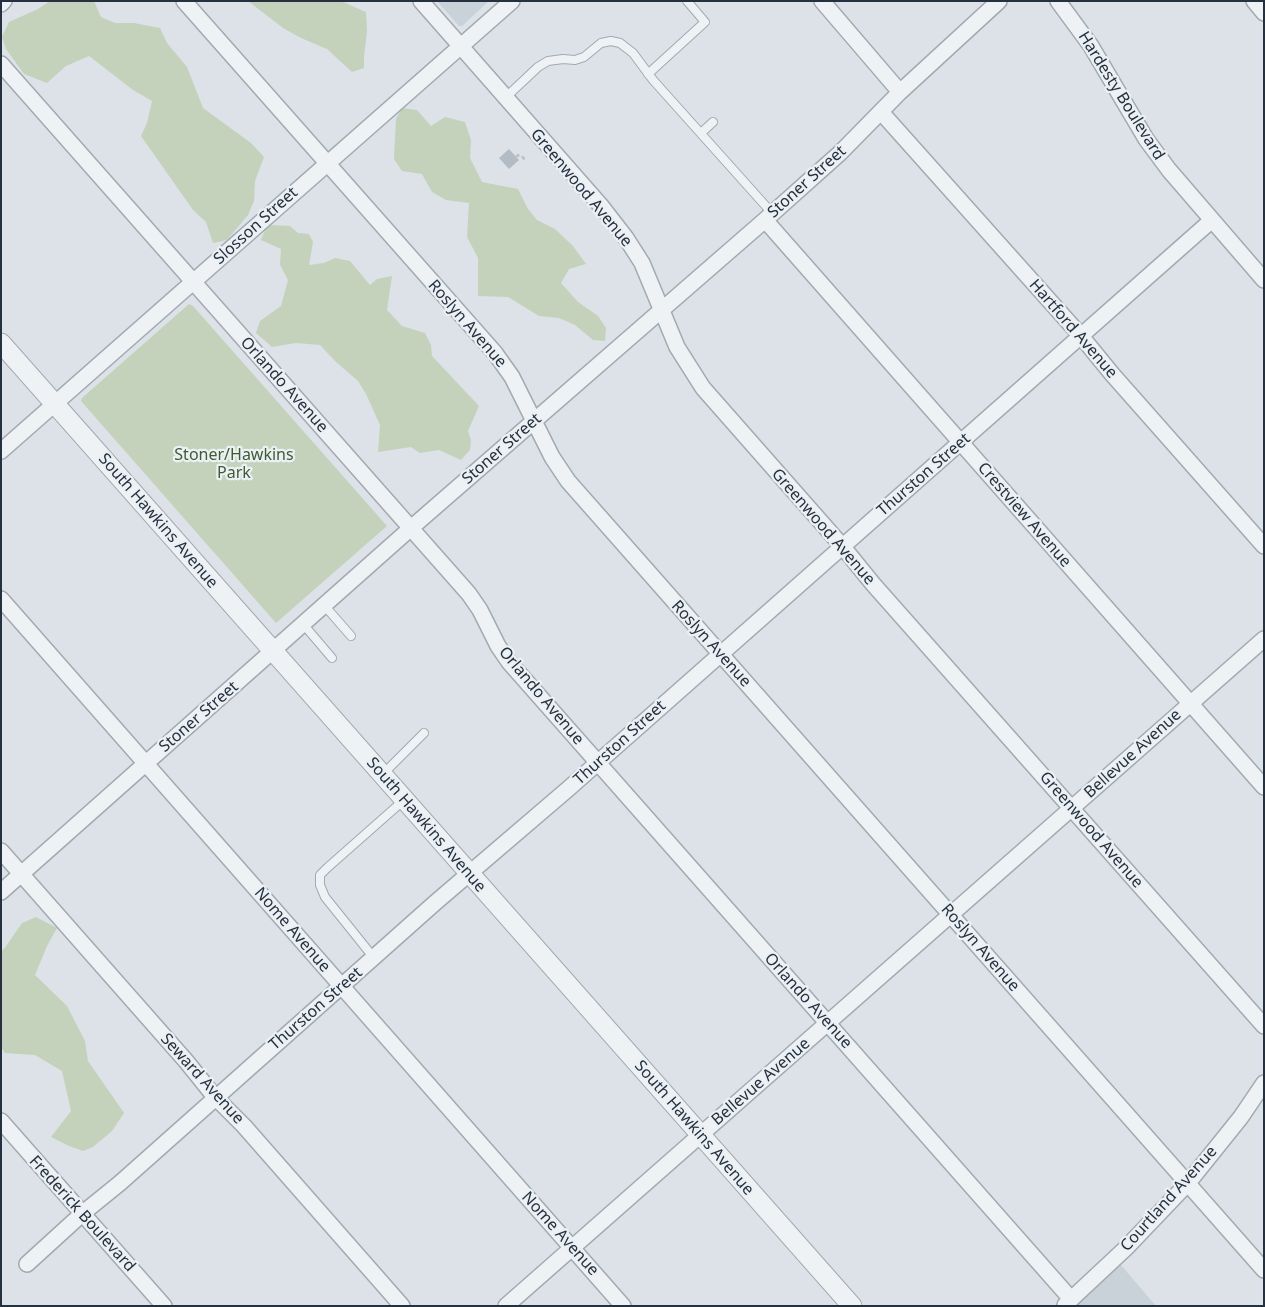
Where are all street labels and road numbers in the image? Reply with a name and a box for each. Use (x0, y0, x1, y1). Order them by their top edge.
street label: Hardesty Boulevard (1074, 28, 1168, 164)
street label: Greenwood Avenue (526, 125, 636, 251)
street label: Stoner Street (764, 142, 850, 222)
street label: Slosson Street (210, 183, 302, 269)
street label: Roslyn Avenue (424, 276, 510, 372)
street label: Hartford Avenue (1025, 276, 1121, 382)
street label: Orlando Avenue (236, 333, 332, 437)
street label: Stoner Street (458, 409, 546, 489)
street label: Thurston Street (874, 429, 974, 521)
street label: South Hawkins Avenue (94, 450, 222, 592)
street label: Crestview Avenue (973, 459, 1075, 571)
street label: Greenwood Avenue (767, 465, 879, 589)
street label: Roslyn Avenue (667, 597, 755, 691)
street label: Orlando Avenue (494, 643, 588, 749)
street label: Stoner Street (155, 677, 243, 757)
street label: Thurston Street (570, 697, 670, 789)
street label: Bellevue Avenue (1081, 705, 1185, 803)
street label: South Hawkins Avenue (362, 754, 490, 896)
street label: Greenwood Avenue (1035, 768, 1147, 892)
street label: Nome Avenue (250, 884, 334, 976)
street label: Roslyn Avenue (937, 900, 1023, 996)
street label: Orlando Avenue (760, 949, 856, 1053)
street label: Thurston Street (266, 963, 366, 1055)
street label: Seward Avenue (156, 1030, 248, 1128)
street label: Bellevue Avenue (708, 1034, 814, 1130)
street label: South Hawkins Avenue (630, 1057, 758, 1199)
street label: Courtland Avenue (1117, 1142, 1221, 1256)
street label: Frederick Boulevard (25, 1152, 139, 1276)
street label: Nome Avenue (517, 1188, 603, 1280)

